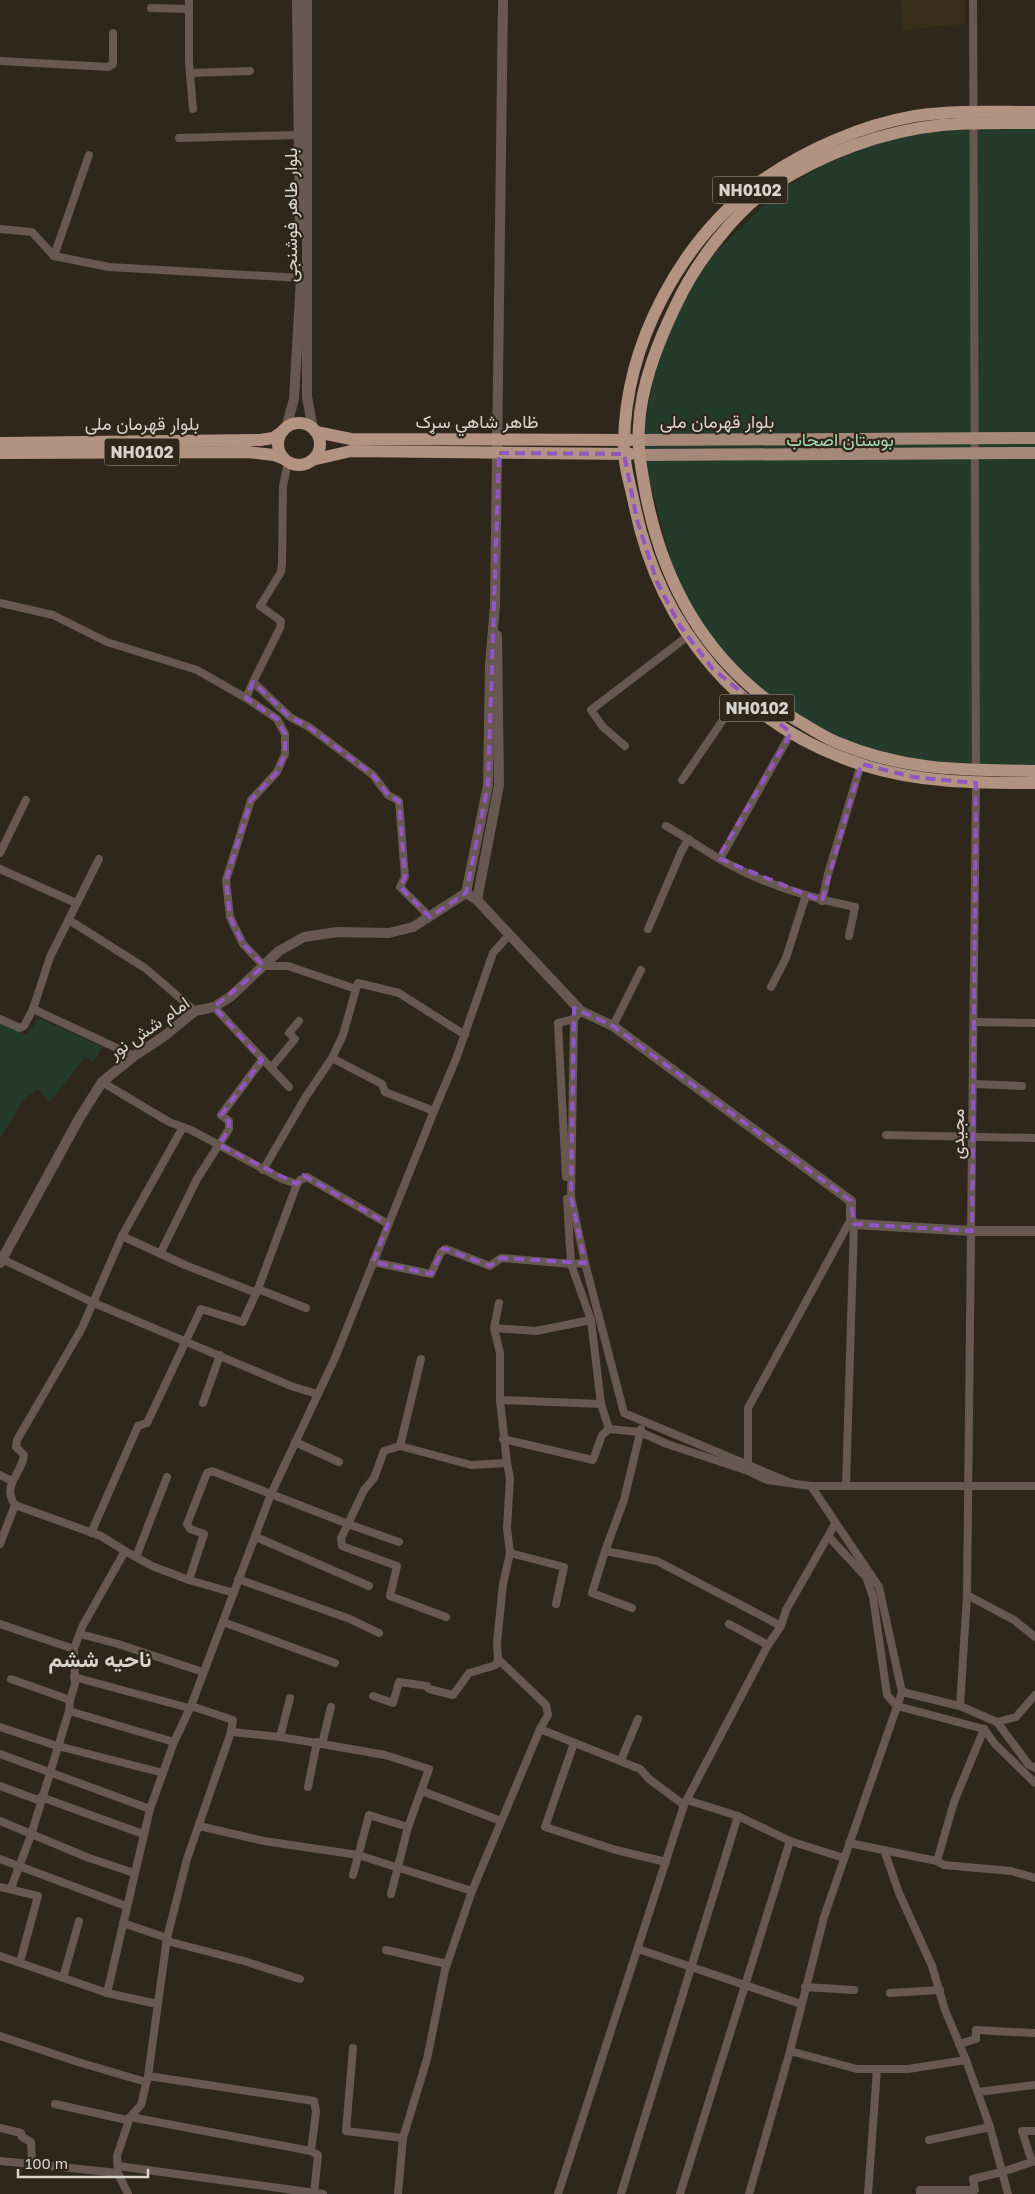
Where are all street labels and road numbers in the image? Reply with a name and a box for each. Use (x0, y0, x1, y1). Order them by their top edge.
street label: بلوار طاهر فوشنجی (279, 148, 302, 282)
road number: NH0102 (712, 176, 788, 204)
street label: ظاهر شاهي سړک (415, 410, 539, 437)
street label: بلوار قهرمان ملی (660, 410, 774, 433)
street label: بلوار قهرمان ملی (85, 412, 199, 435)
road number: NH0102 (104, 438, 180, 466)
road number: NH0102 (720, 694, 794, 721)
street label: امام شش نور (103, 991, 194, 1065)
street label: مجیدی (946, 1109, 969, 1159)

